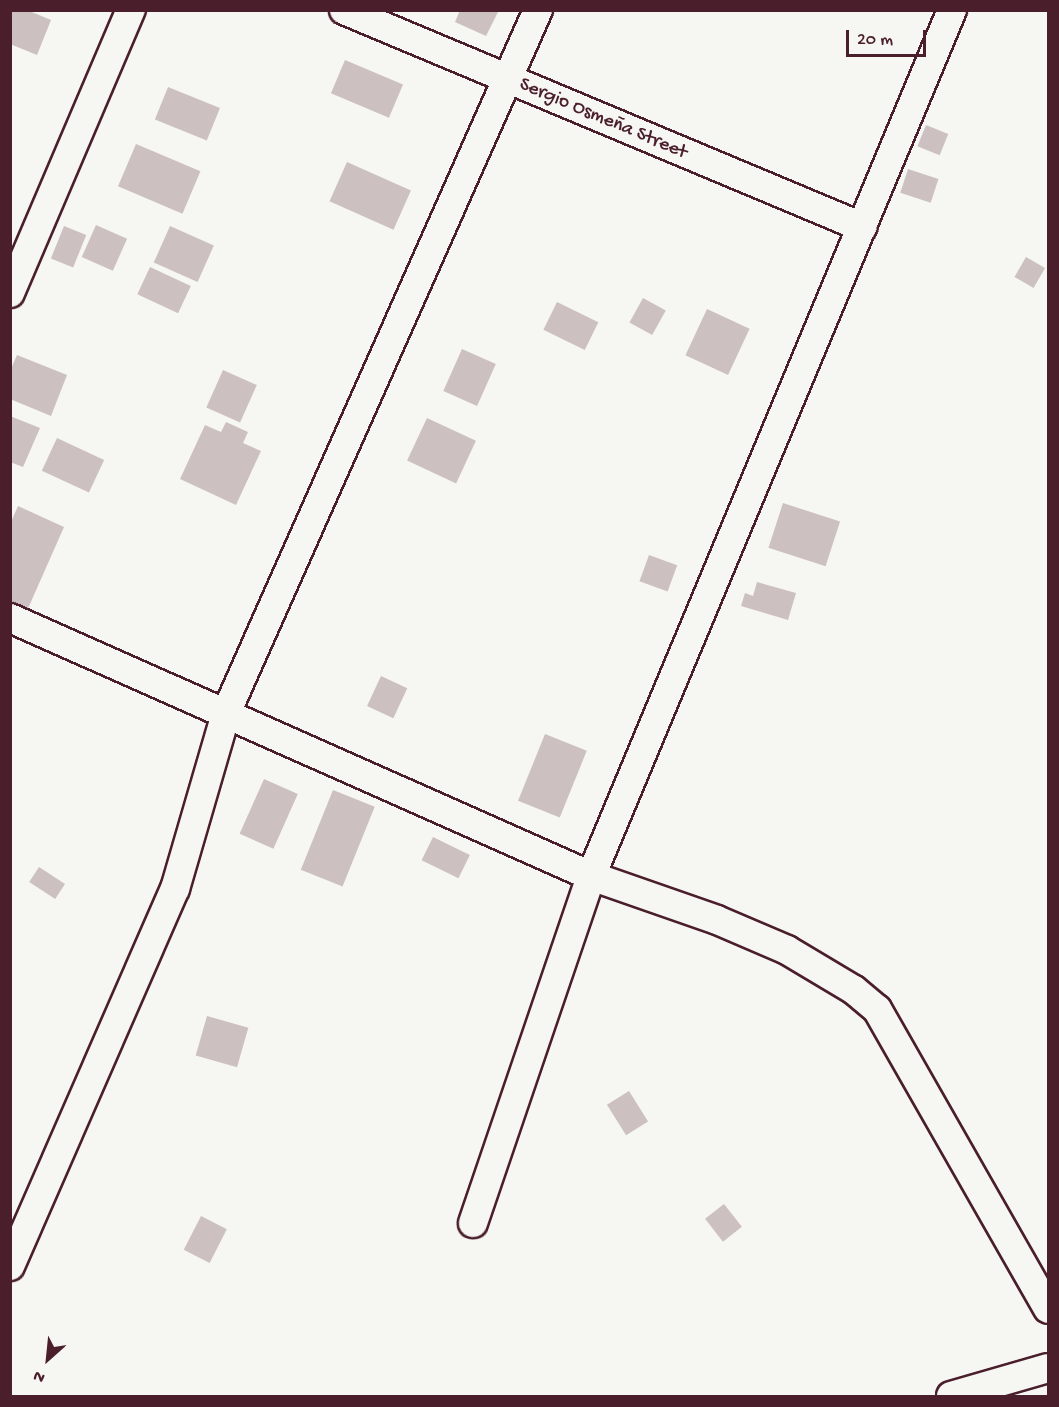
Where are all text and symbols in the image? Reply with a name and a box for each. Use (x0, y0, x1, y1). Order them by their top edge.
scale bar (849, 18, 928, 56)
text: 20 m (857, 30, 893, 51)
street label: Sergio Osmeña Street (515, 73, 691, 165)
north arrow (18, 1329, 78, 1389)
text: N (31, 1365, 49, 1386)

